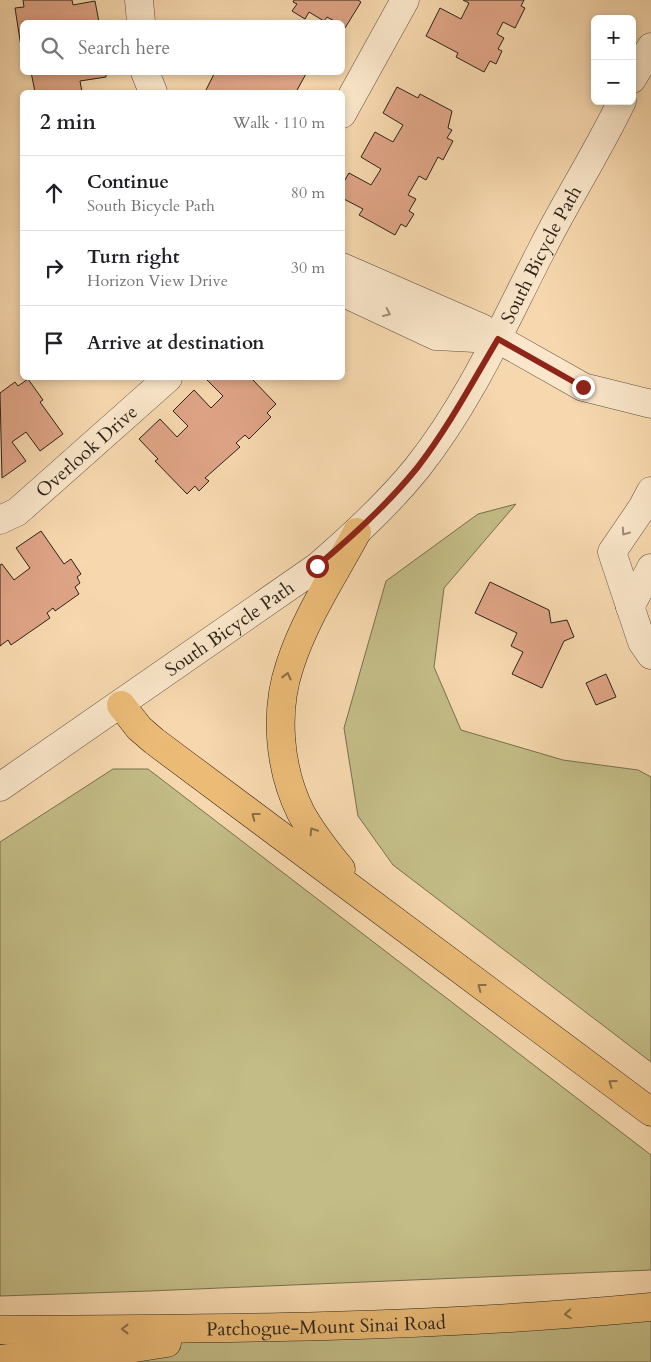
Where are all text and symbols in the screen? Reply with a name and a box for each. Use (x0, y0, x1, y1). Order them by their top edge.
map controls (591, 15, 636, 105)
button: + (591, 15, 636, 60)
search box (20, 20, 345, 75)
icon: search (38, 34, 66, 62)
text: Search here (78, 35, 170, 61)
button: − (591, 60, 636, 105)
text: 2 min (40, 108, 96, 137)
text: Walk · 110 m (233, 112, 325, 134)
text: Continue (87, 169, 169, 195)
icon: ahead (40, 179, 68, 207)
street label: South Bicycle Path (495, 181, 588, 328)
text: 80 m (291, 182, 325, 204)
text: South Bicycle Path (87, 195, 215, 217)
text: Turn right (87, 244, 179, 270)
icon: right (40, 254, 68, 282)
text: 30 m (291, 257, 325, 279)
text: Horizon View Drive (87, 270, 228, 292)
one-way arrow (382, 307, 391, 317)
icon: arrive (40, 329, 68, 357)
text: Arrive at destination (87, 330, 264, 356)
route end (572, 376, 595, 399)
street label: Overlook Drive (30, 399, 143, 504)
one-way arrow (622, 526, 631, 536)
route start (306, 555, 329, 578)
street label: South Bicycle Path (160, 574, 300, 683)
one-way arrow (281, 671, 292, 680)
one-way arrow (251, 813, 261, 822)
one-way arrow (310, 828, 319, 837)
one-way arrow (477, 984, 487, 993)
one-way arrow (609, 1081, 618, 1089)
one-way arrow (563, 1309, 571, 1320)
street label: Patchogue-Mount Sinai Road (206, 1310, 446, 1342)
one-way arrow (121, 1324, 129, 1334)

